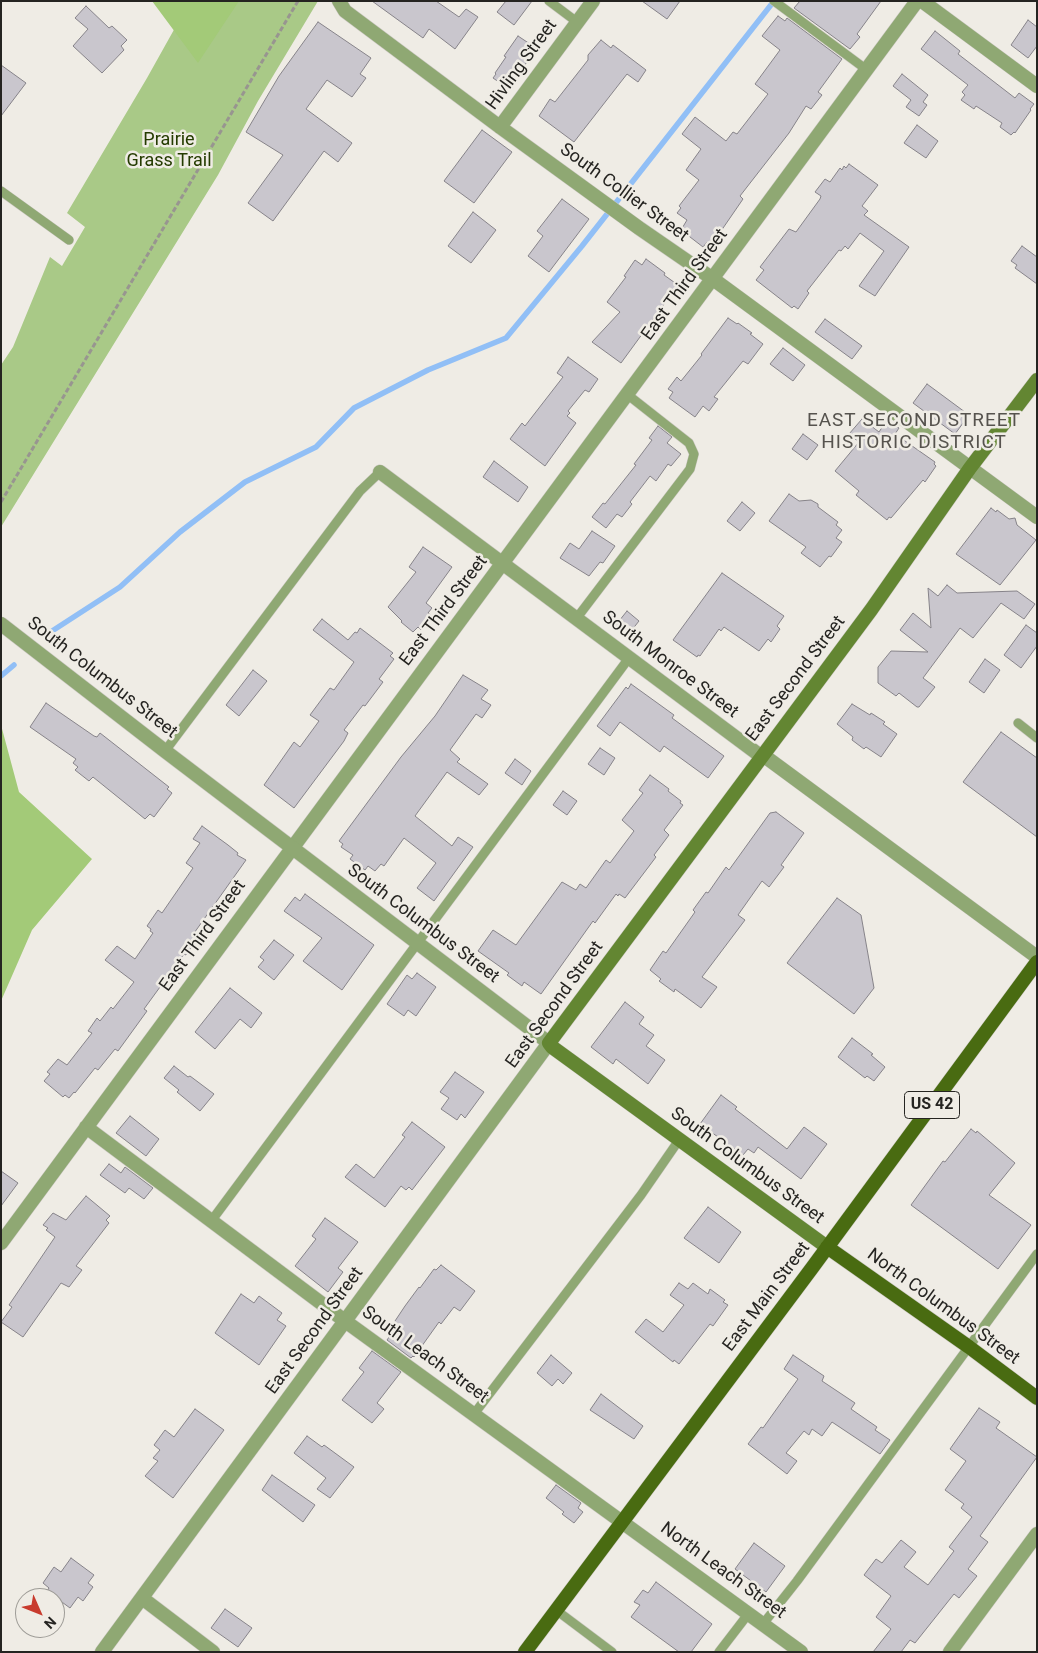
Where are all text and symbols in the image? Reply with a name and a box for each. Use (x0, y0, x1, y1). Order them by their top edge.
street label: Hivling Street (482, 15, 562, 115)
park label: Prairie Grass Trail (126, 129, 212, 172)
street label: South Collier Street (555, 139, 693, 247)
street label: East Third Street (637, 225, 733, 345)
district label: EAST SECOND STREET HISTORIC DISTRICT (805, 410, 1023, 454)
street label: East Third Street (395, 551, 493, 671)
street label: South Monroe Street (598, 607, 742, 723)
street label: East Second Street (742, 612, 850, 746)
street label: South Columbus Street (23, 613, 181, 743)
street label: South Columbus Street (343, 860, 503, 988)
street label: East Third Street (155, 876, 251, 996)
street label: East Second Street (502, 937, 608, 1073)
road number: US 42 (904, 1092, 960, 1118)
street label: South Columbus Street (666, 1103, 828, 1229)
street label: East Main Street (719, 1238, 815, 1356)
street label: North Columbus Street (863, 1244, 1023, 1370)
street label: East Second Street (262, 1263, 368, 1399)
street label: South Leach Street (357, 1302, 493, 1408)
street label: North Leach Street (656, 1518, 790, 1624)
north arrow (15, 1588, 65, 1638)
text: N (41, 1614, 59, 1632)

